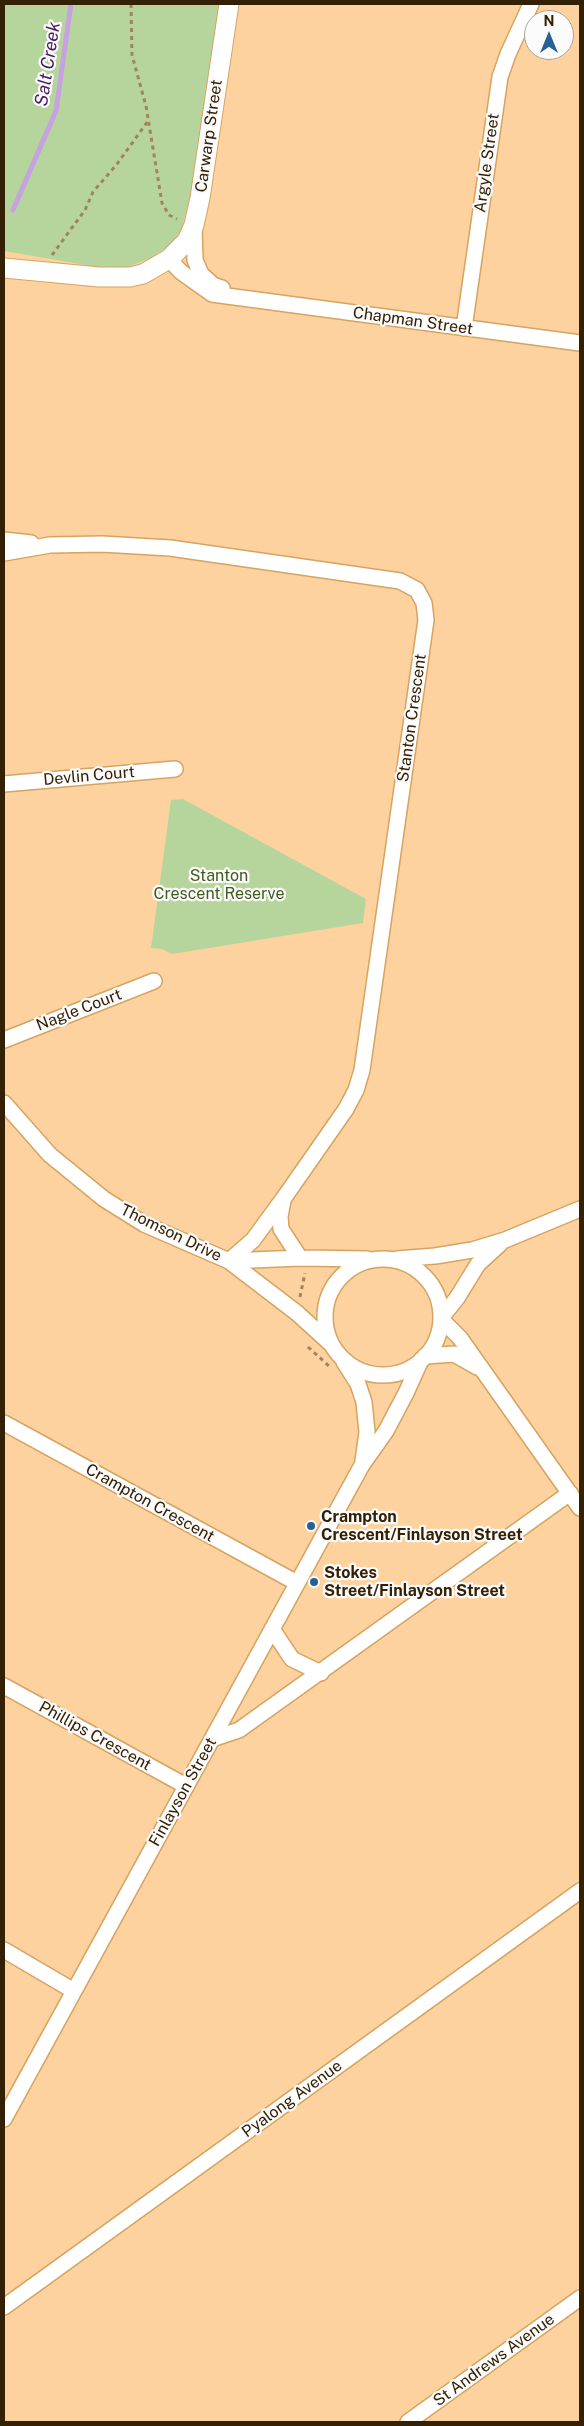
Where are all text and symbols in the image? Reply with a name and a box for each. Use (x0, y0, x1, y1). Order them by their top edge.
north arrow (524, 10, 574, 60)
text: N (544, 13, 554, 29)
water label: Salt Creek (31, 20, 65, 108)
street label: Carwarp Street (192, 78, 226, 194)
street label: Argyle Street (471, 112, 503, 214)
street label: Chapman Street (352, 303, 474, 339)
street label: Stanton Crescent (393, 653, 431, 783)
street label: Devlin Court (43, 762, 135, 790)
park label: Stanton Crescent Reserve (153, 866, 285, 904)
street label: Nagle Court (34, 985, 124, 1035)
street label: Thomson Drive (117, 1200, 225, 1266)
street label: Crampton Crescent (82, 1460, 218, 1546)
place label: Crampton Crescent/Finlayson Street (321, 1507, 523, 1545)
marker: Crampton Crescent/Finlayson Street (305, 1520, 317, 1532)
place label: Stokes Street/Finlayson Street (324, 1563, 505, 1601)
marker: Stokes Street/Finlayson Street (308, 1576, 320, 1588)
street label: Phillips Crescent (35, 1697, 155, 1775)
street label: Finlayson Street (145, 1734, 221, 1850)
street label: Pyalong Avenue (238, 2056, 346, 2142)
street label: St Andrews Avenue (430, 2310, 558, 2410)

